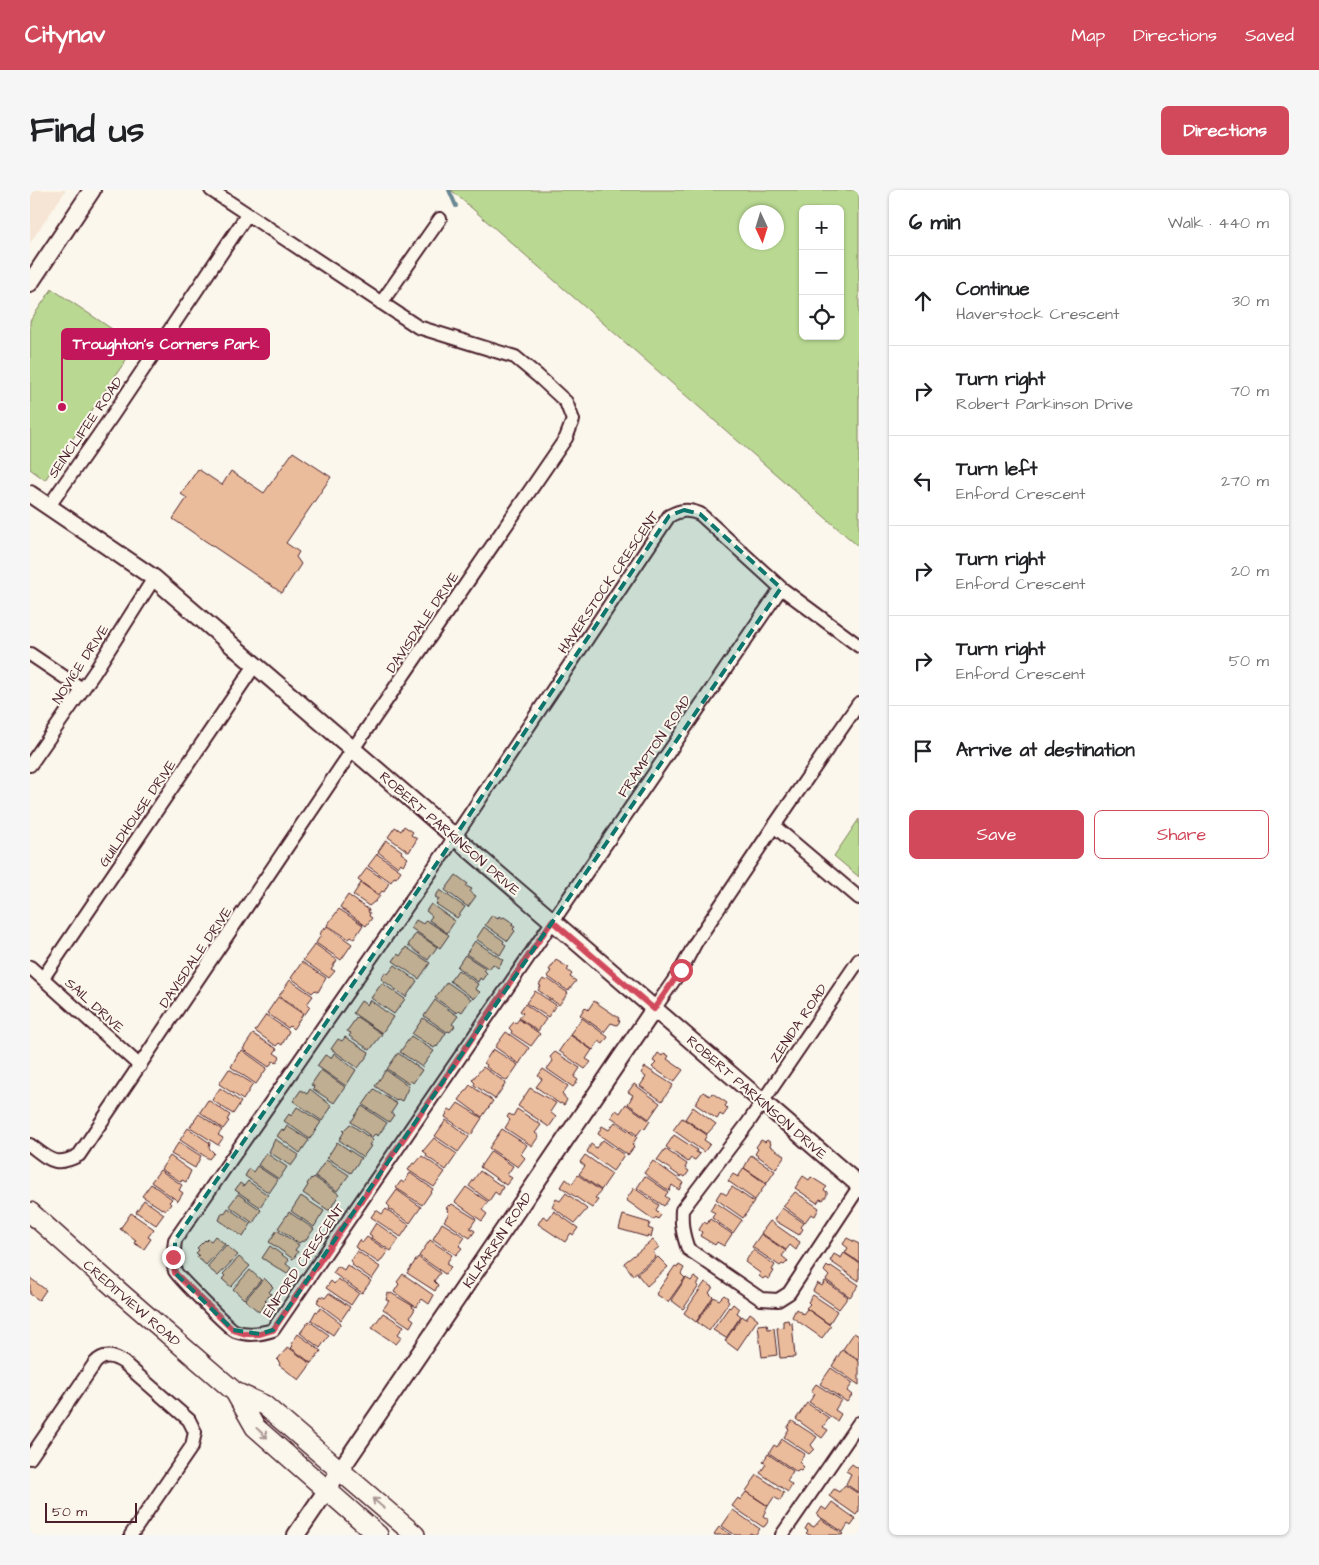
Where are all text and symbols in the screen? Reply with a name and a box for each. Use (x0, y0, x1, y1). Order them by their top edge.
text: Citynav (25, 18, 105, 52)
text: Map (1071, 23, 1105, 48)
text: Directions (1133, 23, 1217, 48)
text: Saved (1245, 23, 1294, 48)
text: Find us (30, 106, 144, 155)
button: Directions (1161, 106, 1289, 155)
north arrow (739, 205, 784, 250)
map controls (799, 205, 844, 340)
button: + (799, 205, 844, 250)
text: 6 min (909, 208, 961, 237)
text: Walk · 440 m (1168, 212, 1269, 234)
button: − (799, 250, 844, 295)
text: Continue (956, 276, 1030, 303)
icon: ahead (909, 287, 937, 315)
text: 30 m (1232, 290, 1269, 312)
button: locate (799, 295, 844, 340)
text: Haverstock Crescent (956, 303, 1120, 325)
callout: Troughton's Corners Park (62, 329, 269, 359)
text: Troughton's Corners Park (72, 334, 260, 357)
text: Turn right (956, 366, 1045, 393)
street label: SEINCLIFEE ROAD (43, 373, 128, 482)
icon: right (909, 377, 937, 405)
text: 70 m (1230, 380, 1269, 402)
text: Robert Parkinson Drive (956, 393, 1133, 415)
text: Turn left (956, 456, 1037, 483)
icon: left (909, 467, 937, 495)
text: 270 m (1221, 470, 1269, 492)
text: Enford Crescent (956, 483, 1086, 505)
street label: HAVERSTOCK CRESCENT (553, 507, 664, 658)
text: Turn right (956, 546, 1045, 573)
icon: right (909, 557, 937, 585)
text: 20 m (1231, 560, 1269, 582)
street label: DAVISDALE DRIVE (382, 568, 464, 677)
text: Enford Crescent (956, 573, 1086, 595)
street label: NOVICE DRIVE (48, 620, 114, 708)
text: Turn right (956, 636, 1045, 663)
icon: right (909, 647, 937, 675)
text: 50 m (1229, 650, 1269, 672)
text: Enford Crescent (956, 663, 1086, 685)
street label: FRAMPTON ROAD (613, 692, 696, 801)
icon: arrive (909, 737, 937, 765)
text: Arrive at destination (956, 737, 1135, 764)
street label: GUILDHOUSE DRIVE (95, 755, 182, 871)
street label: ROBERT PARKINSON DRIVE (375, 767, 524, 901)
button: Save (909, 810, 1084, 859)
button: Share (1094, 810, 1269, 859)
street label: DAVISDALE DRIVE (155, 903, 237, 1012)
route start (670, 959, 693, 982)
street label: SAIL DRIVE (60, 974, 129, 1038)
street label: ZENIDA ROAD (765, 980, 833, 1067)
street label: ROBERT PARKINSON DRIVE (682, 1031, 831, 1165)
street label: KILKARRIN ROAD (458, 1189, 537, 1292)
street label: ENFORD CRESCENT (258, 1199, 350, 1322)
route end (162, 1246, 185, 1269)
street label: CREDITVIEW ROAD (78, 1256, 184, 1352)
one-way arrow (255, 1427, 268, 1439)
one-way arrow (371, 1497, 384, 1509)
scale bar (45, 1500, 138, 1523)
text: 50 m (52, 1502, 87, 1522)

